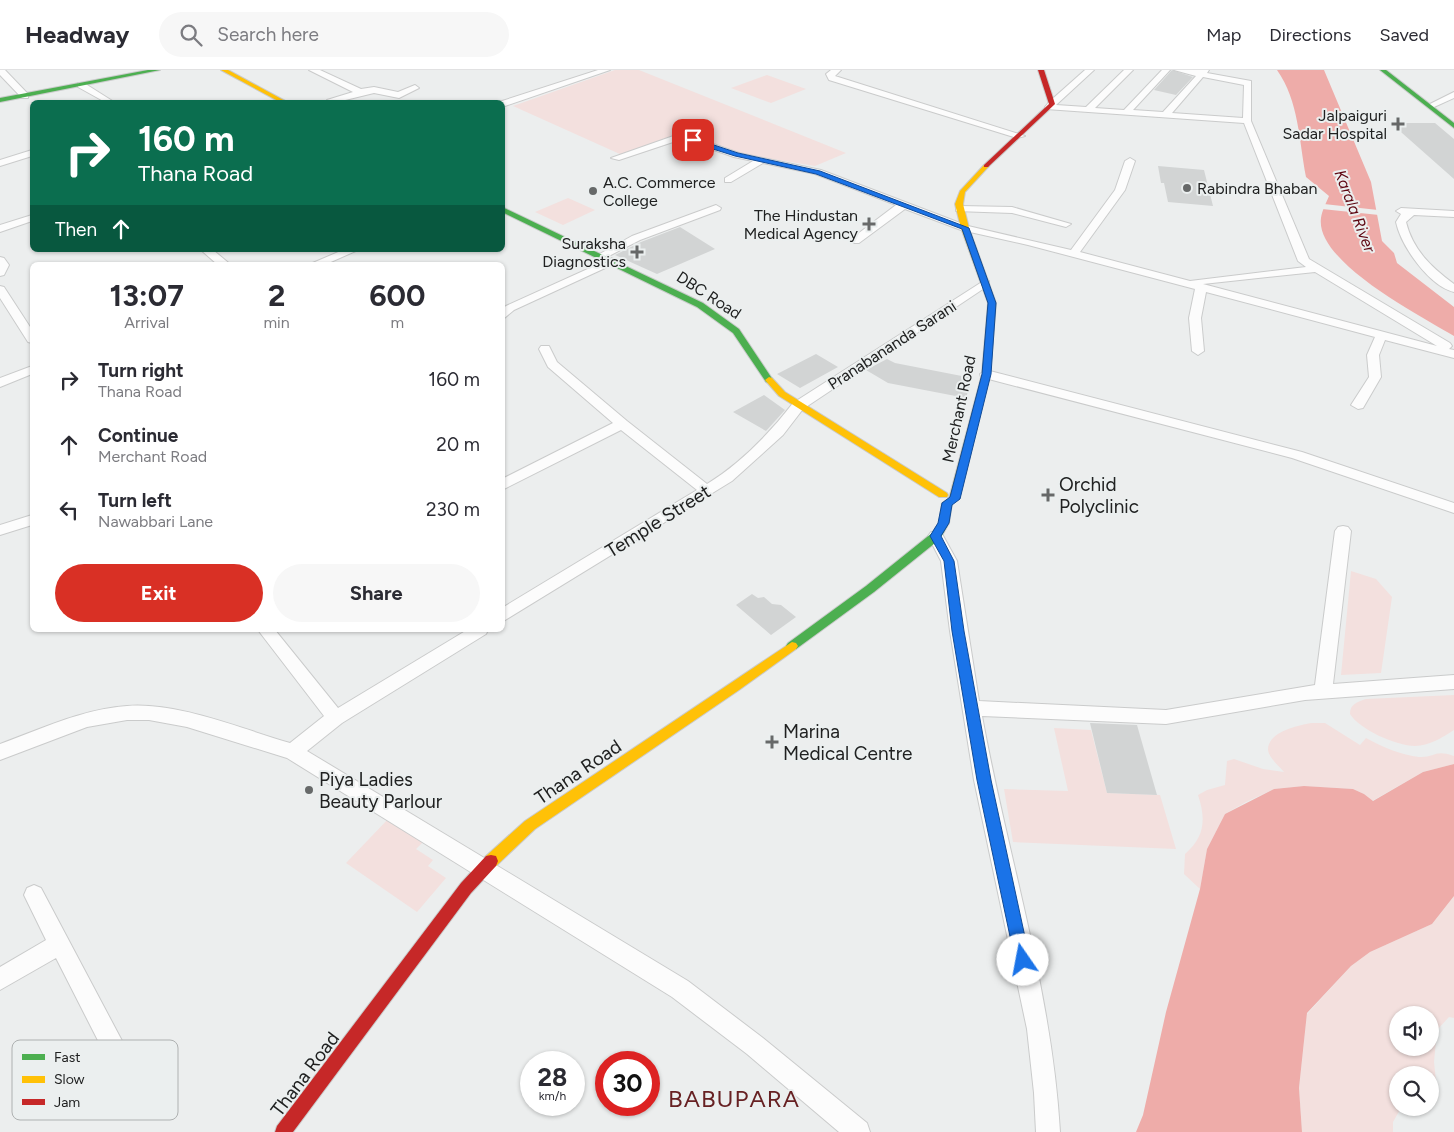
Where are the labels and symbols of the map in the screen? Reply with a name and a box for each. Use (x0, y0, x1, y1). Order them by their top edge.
place label: Jalpaiguri Sadar Hospital (1283, 106, 1387, 143)
marker: Jalpaiguri Sadar Hospital (1391, 117, 1405, 131)
pin (672, 119, 714, 161)
water label: Karala River (1331, 167, 1380, 255)
place label: A.C. Commerce College (603, 173, 716, 210)
place label: Rabindra Bhaban (1197, 179, 1317, 198)
marker: Rabindra Bhaban (1181, 182, 1193, 194)
marker: A.C. Commerce College (587, 185, 599, 197)
place label: The Hindustan Medical Agency (744, 206, 859, 243)
marker: The Hindustan Medical Agency (862, 217, 876, 231)
place label: Suraksha Diagnostics (542, 234, 626, 271)
marker: Suraksha Diagnostics (630, 245, 644, 259)
street label: DBC Road (673, 267, 745, 323)
street label: Pranabananda Sarani (824, 296, 960, 394)
street label: Merchant Road (938, 354, 980, 464)
place label: Orchid Polyclinic (1059, 473, 1139, 518)
street label: Temple Street (601, 480, 715, 562)
marker: Orchid Polyclinic (1041, 488, 1055, 502)
place label: Marina Medical Centre (783, 720, 913, 765)
street label: Thana Road (530, 735, 626, 809)
marker: Marina Medical Centre (765, 735, 779, 749)
place label: Piya Ladies Beauty Parlour (319, 768, 443, 813)
marker: Piya Ladies Beauty Parlour (303, 784, 315, 796)
position arrow (996, 933, 1048, 985)
street label: Thana Road (266, 1027, 344, 1121)
legend (12, 1040, 178, 1120)
text: Fast (54, 1049, 80, 1066)
speed limit sign: 30 (595, 1051, 660, 1116)
text: Slow (54, 1071, 85, 1088)
district label: BABUPARA (668, 1084, 800, 1113)
text: Jam (54, 1094, 80, 1111)

